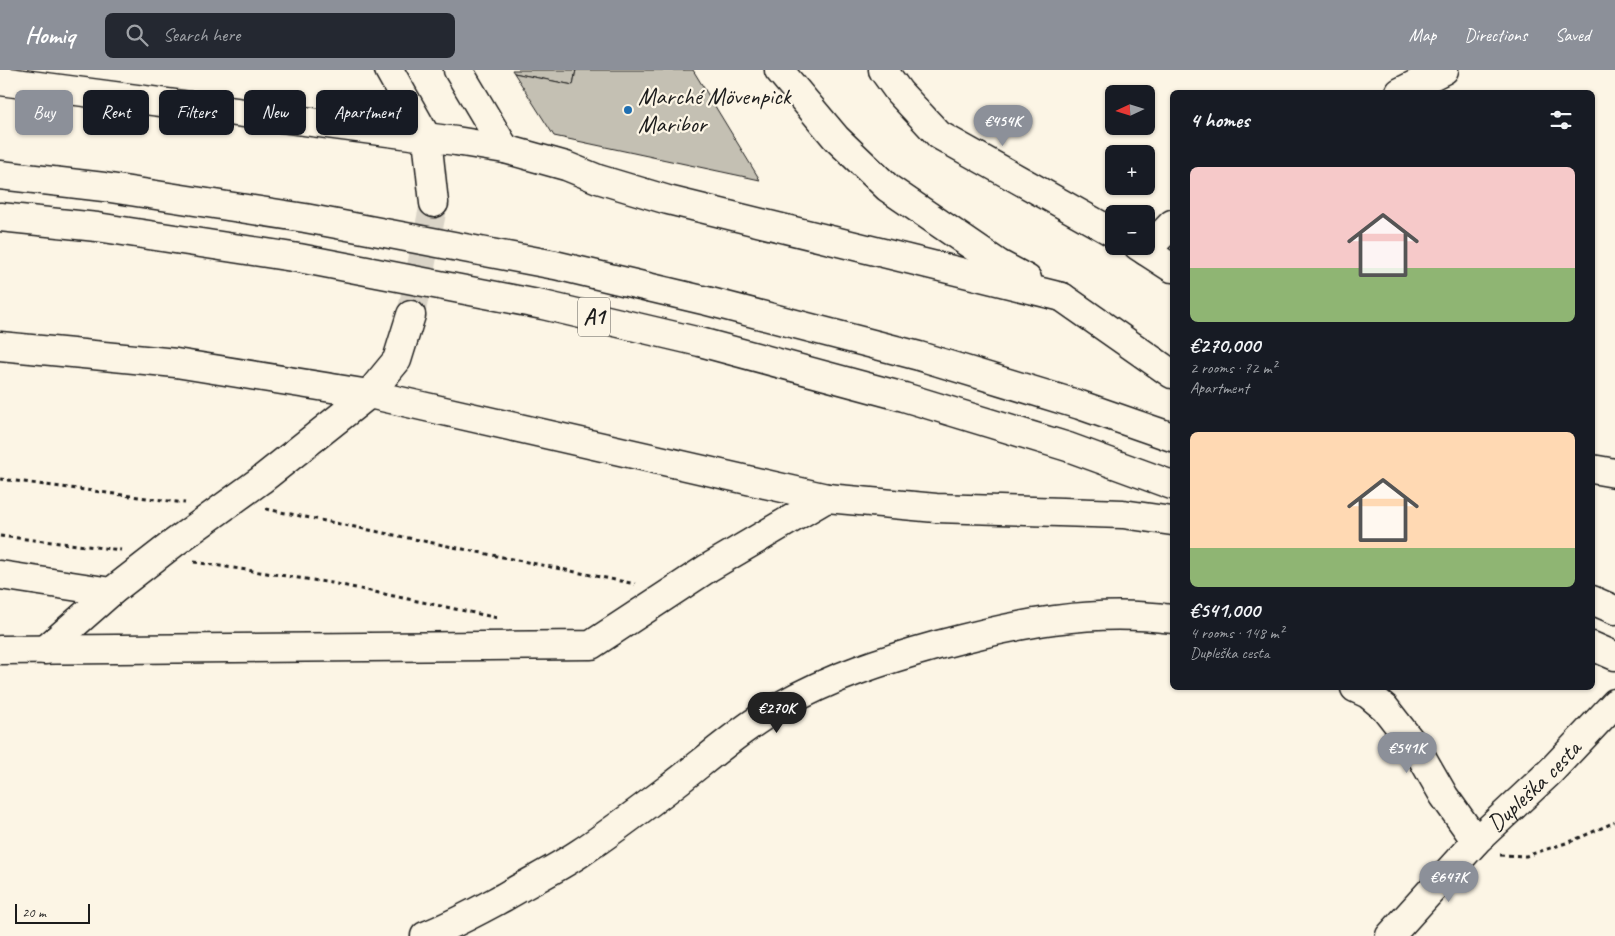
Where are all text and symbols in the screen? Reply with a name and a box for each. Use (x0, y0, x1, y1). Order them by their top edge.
search box (105, 13, 455, 58)
text: Homiq (25, 20, 75, 50)
icon: search (123, 21, 151, 49)
text: Search here (163, 23, 240, 47)
text: Map (1409, 24, 1436, 46)
text: Directions (1464, 24, 1527, 46)
text: Saved (1555, 24, 1590, 46)
place label: Marché Mövenpick Maribor (638, 81, 793, 139)
north arrow (1105, 85, 1155, 135)
map controls (1105, 85, 1155, 255)
chip: Buy (15, 90, 73, 135)
chip: Rent (83, 90, 149, 135)
chip: Filters (159, 90, 234, 135)
chip: New (244, 90, 306, 135)
chip: Apartment (316, 90, 418, 135)
marker: Marché Mövenpick Maribor (622, 104, 634, 116)
pin: €454K (968, 104, 1038, 147)
icon: filters (1547, 106, 1575, 134)
text: 4 homes (1190, 107, 1249, 133)
text: €454K (985, 111, 1021, 131)
button: + (1105, 145, 1155, 195)
icon: home (1338, 200, 1428, 290)
button: − (1105, 205, 1155, 255)
road number: A1 (578, 298, 610, 336)
text: €270,000 (1190, 332, 1260, 358)
text: 2 rooms · 72 m² (1190, 358, 1276, 378)
text: Apartment (1190, 378, 1249, 398)
icon: home (1338, 465, 1428, 555)
text: €541,000 (1190, 597, 1260, 623)
text: 4 rooms · 148 m² (1190, 623, 1284, 643)
text: Dupleška cesta (1190, 643, 1269, 663)
pin: €270K (742, 692, 812, 734)
text: €270K (759, 698, 795, 718)
pin: €541K (1372, 732, 1442, 774)
street label: Dupleška cesta (1481, 732, 1589, 838)
text: €541K (1389, 738, 1425, 758)
pin: €647K (1414, 860, 1484, 903)
text: €647K (1430, 867, 1468, 887)
scale bar (15, 901, 90, 924)
text: 20 m (22, 904, 46, 921)

